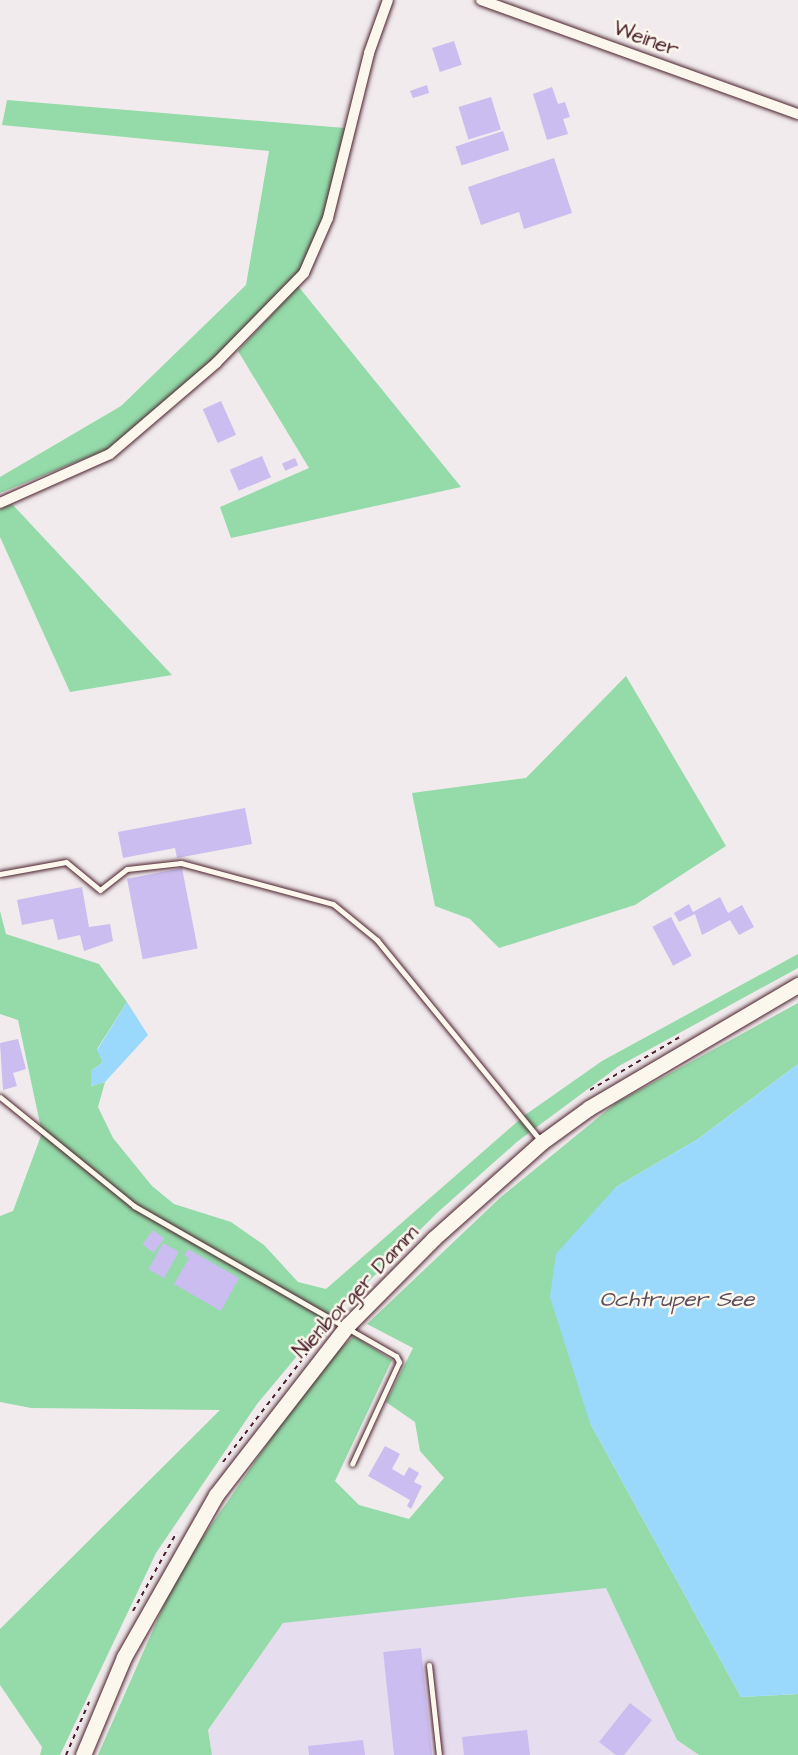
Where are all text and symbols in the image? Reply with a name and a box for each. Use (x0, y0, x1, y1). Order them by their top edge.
street label: Weiner (610, 16, 682, 62)
street label: Nienborger Damm (288, 1220, 424, 1364)
water label: Ochtruper See (600, 1287, 754, 1313)

